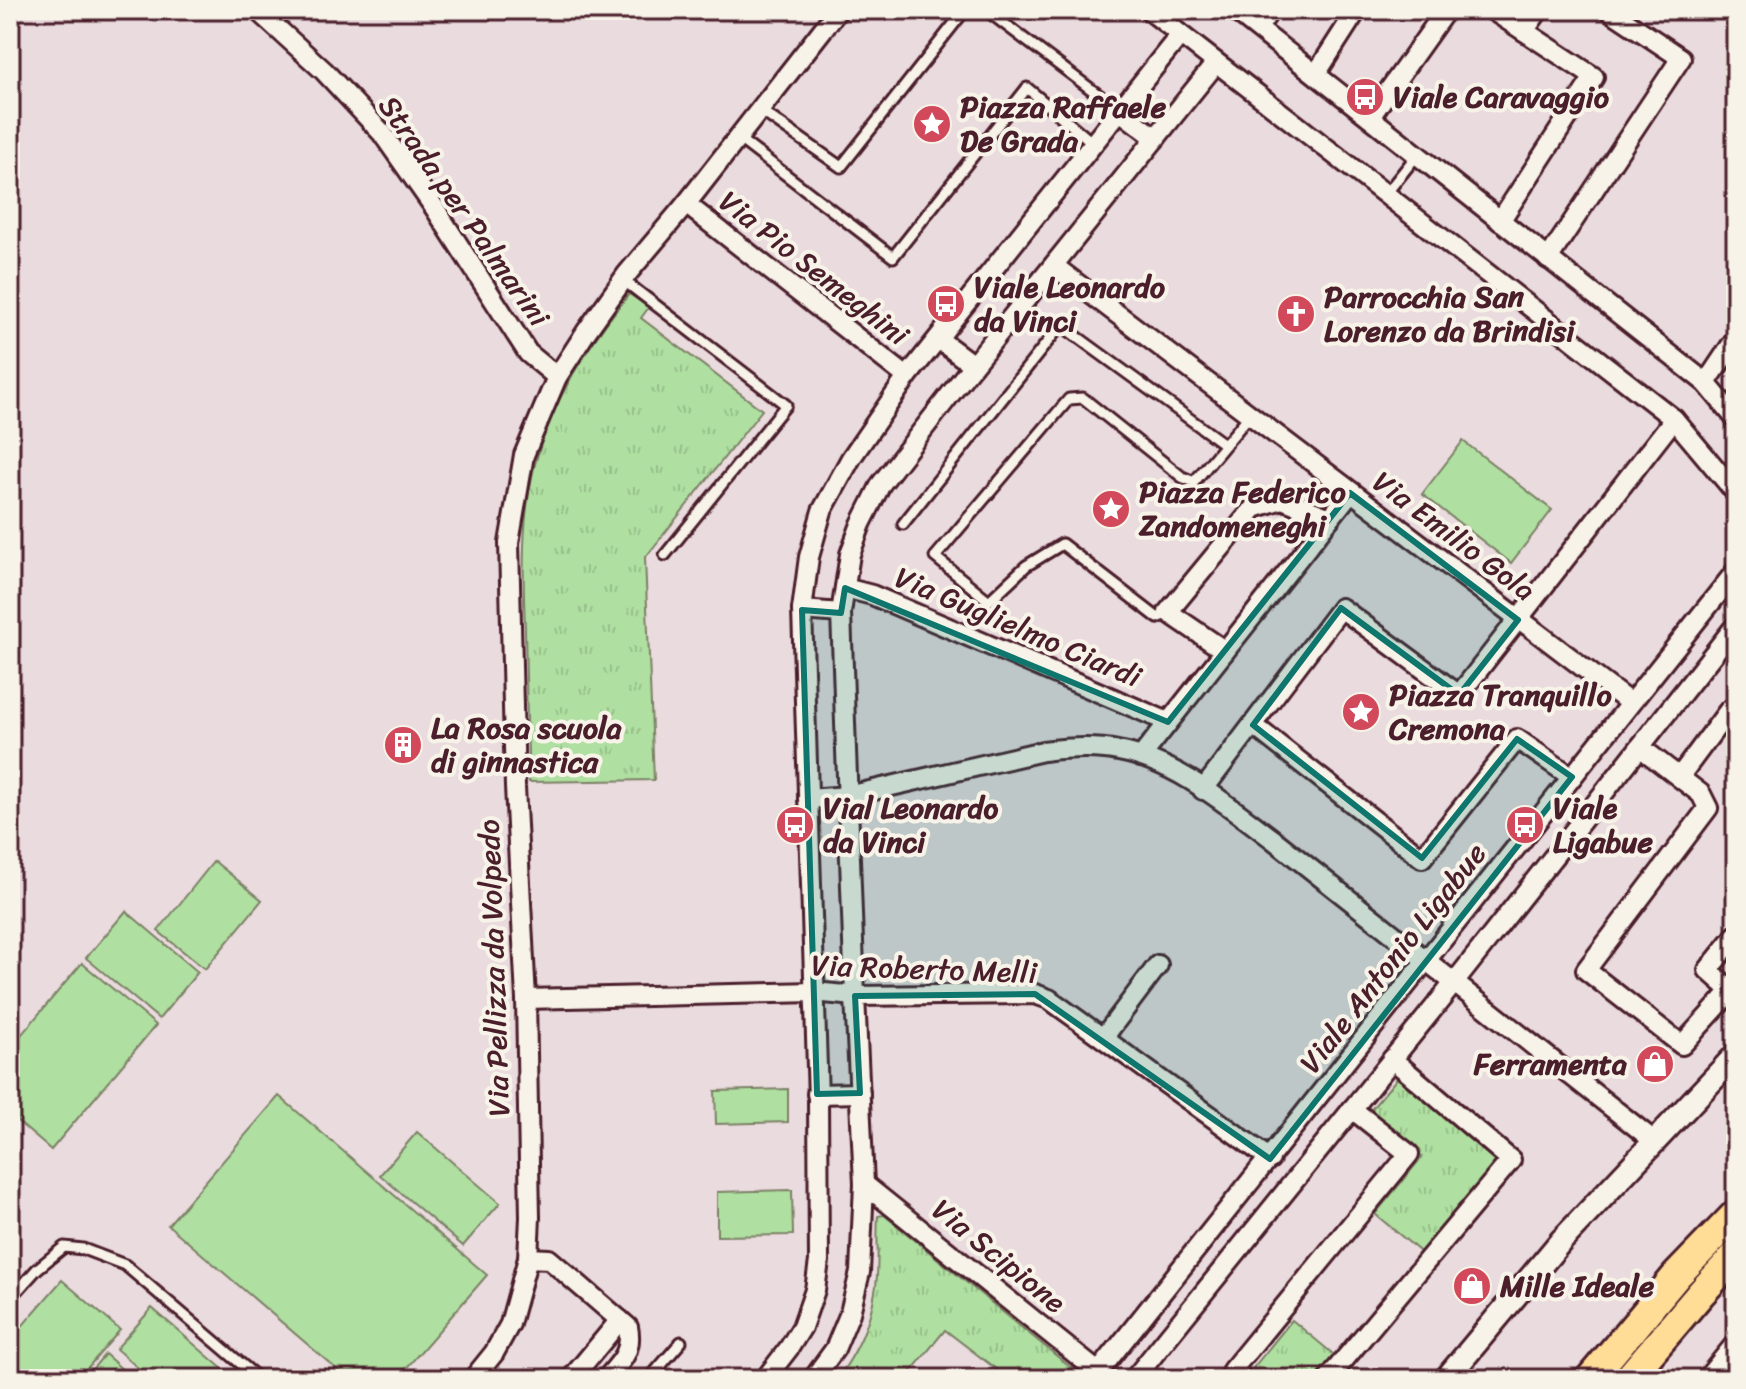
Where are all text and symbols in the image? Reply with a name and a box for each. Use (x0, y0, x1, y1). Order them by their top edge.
place label: Viale Caravaggio (1393, 70, 1610, 124)
bus stop icon: Viale Caravaggio (1344, 76, 1386, 118)
place label: Piazza Raffaele De Grada (960, 80, 1167, 168)
street label: Strada per Palmarini (363, 84, 566, 340)
place icon: Piazza Raffaele De Grada (911, 103, 953, 145)
street label: Via Pio Semeghini (707, 176, 923, 361)
place label: Viale Leonardo da Vinci (974, 260, 1166, 348)
place label: Parrocchia San Lorenzo da Brindisi (1324, 270, 1576, 358)
bus stop icon: Viale Leonardo da Vinci (925, 283, 967, 325)
church icon: Parrocchia San Lorenzo da Brindisi (1275, 293, 1317, 335)
street label: Via Emilio Gola (1360, 456, 1548, 616)
place label: Piazza Federico Zandomeneghi (1138, 465, 1346, 553)
place icon: Piazza Federico Zandomeneghi (1090, 488, 1132, 530)
street label: Via Guglielmo Ciardi (886, 551, 1151, 704)
place label: Piazza Tranquillo Cremona (1388, 668, 1612, 756)
place icon: Piazza Tranquillo Cremona (1340, 691, 1382, 733)
place label: La Rosa scuola di ginnastica (431, 701, 622, 789)
building icon: La Rosa scuola di ginnastica (382, 724, 424, 766)
place label: Vial Leonardo da Vinci (823, 781, 998, 869)
place label: Viale Ligabue (1553, 781, 1653, 869)
bus stop icon: Vial Leonardo da Vinci (774, 804, 816, 846)
bus stop icon: Viale Ligabue (1504, 804, 1546, 846)
street label: Via Pellizza da Volpedo (462, 818, 526, 1118)
street label: Viale Antonio Ligabue (1285, 830, 1501, 1086)
street label: Via Roberto Melli (810, 938, 1039, 1000)
place label: Ferramenta (1473, 1037, 1627, 1091)
shop icon: Ferramenta (1634, 1043, 1676, 1085)
street label: Via Scipione (919, 1184, 1079, 1328)
place label: Mille Ideale (1499, 1259, 1655, 1313)
shop icon: Mille Ideale (1451, 1265, 1493, 1307)

